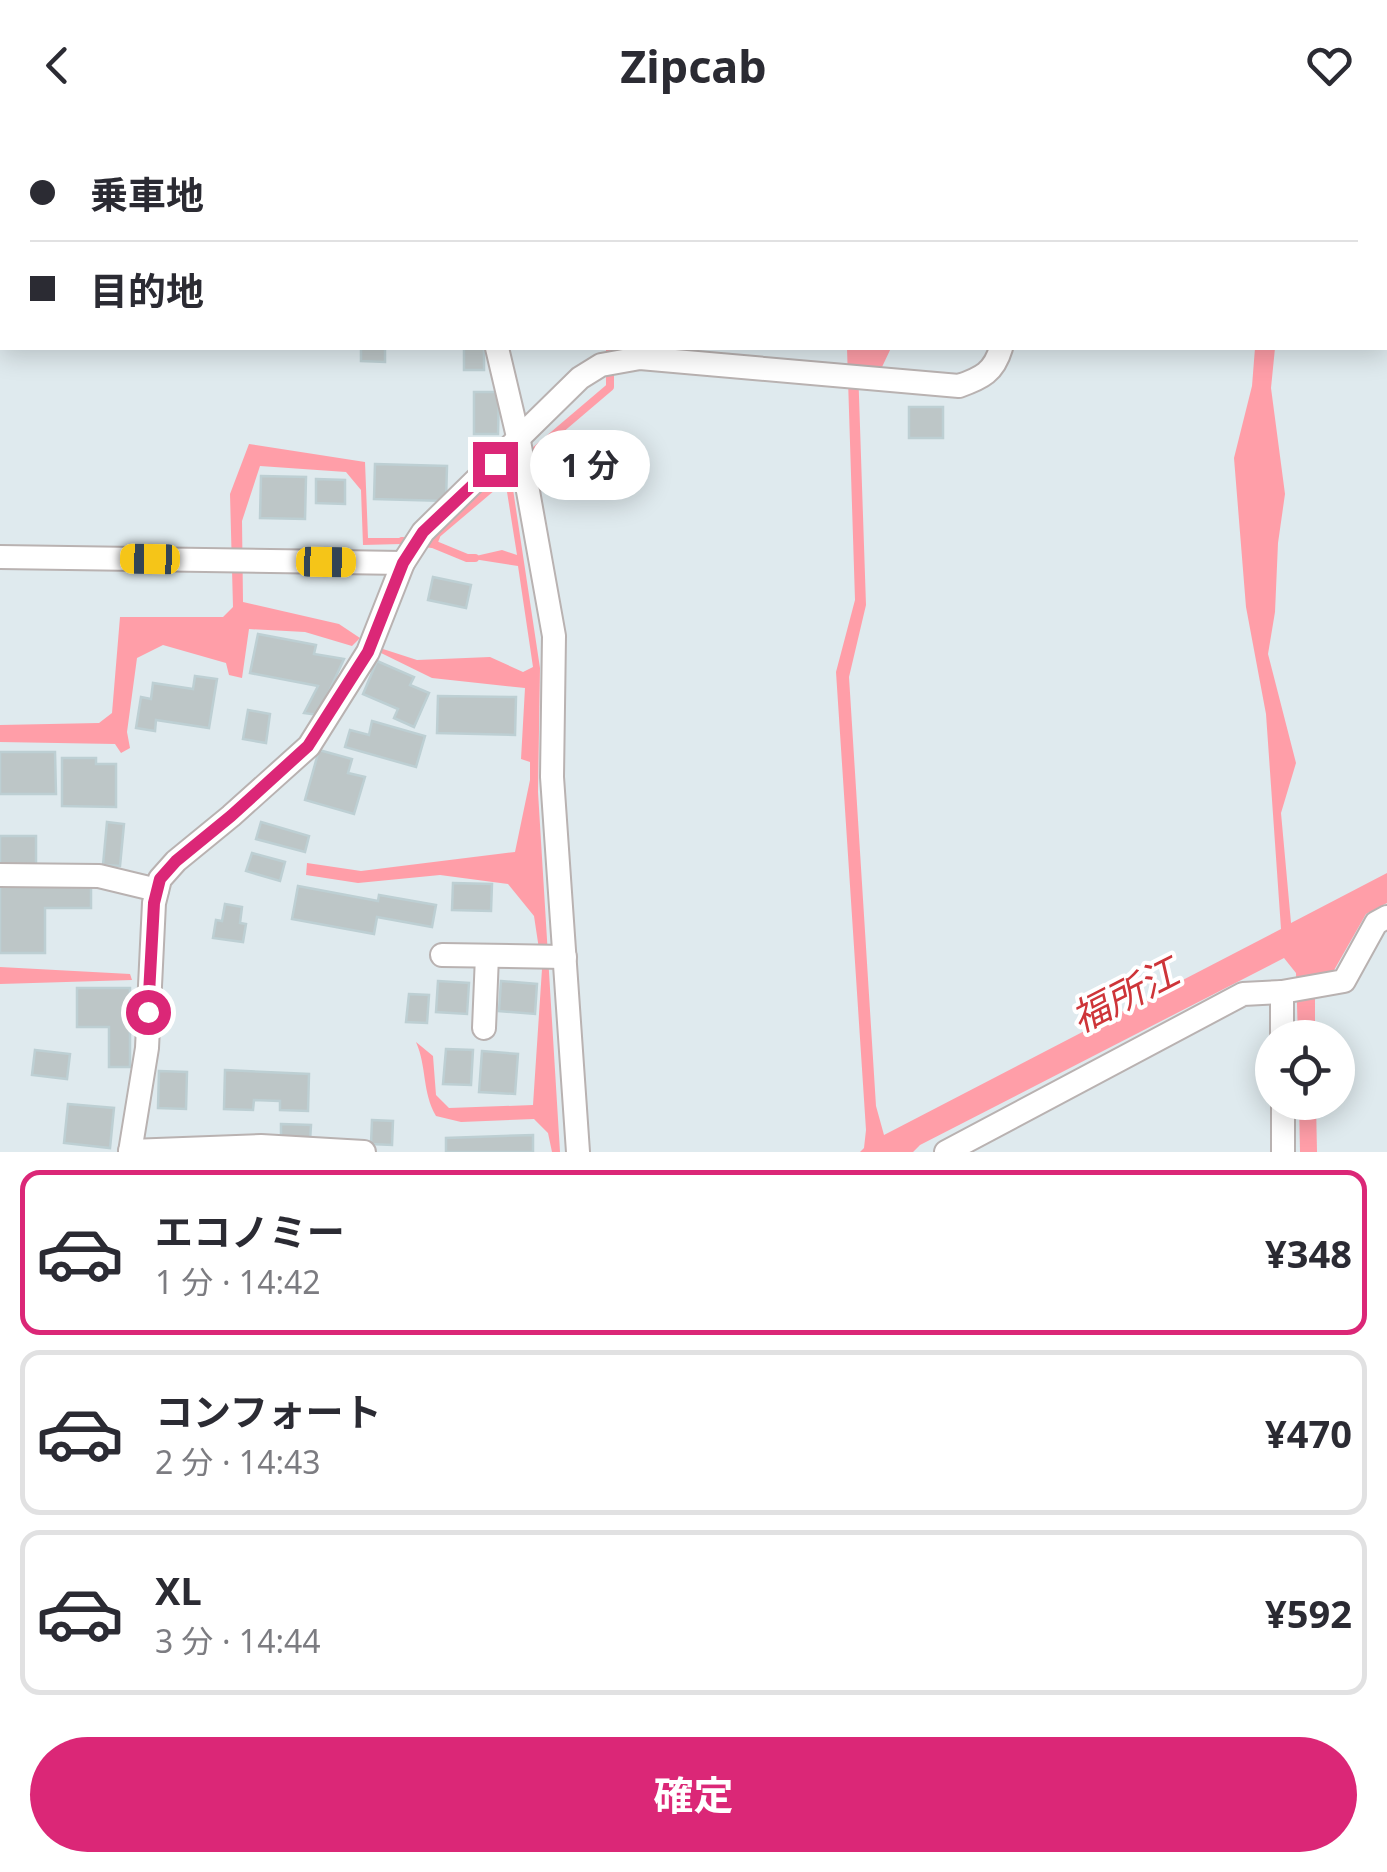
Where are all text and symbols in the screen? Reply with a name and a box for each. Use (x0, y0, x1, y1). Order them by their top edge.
text: Zipcab (620, 35, 767, 96)
icon: back (30, 38, 85, 93)
icon: heart (1302, 38, 1357, 93)
text: 乗車地 (90, 168, 204, 220)
text: 目的地 (90, 264, 204, 316)
callout: 1 分 (530, 429, 650, 499)
route end (473, 442, 518, 487)
text: 1 分 (561, 443, 619, 486)
car (120, 543, 180, 575)
car (296, 546, 356, 578)
water label: 福所江 (1061, 943, 1190, 1043)
route start (126, 990, 171, 1035)
map controls (1255, 1020, 1355, 1120)
button: locate (1255, 1020, 1355, 1120)
text: エコノミー (155, 1205, 345, 1257)
icon: car (35, 1208, 125, 1298)
text: ¥348 (1265, 1227, 1352, 1279)
text: 1 分 · 14:42 (155, 1260, 321, 1303)
text: コンフォート (155, 1385, 382, 1437)
icon: car (35, 1388, 125, 1478)
text: ¥470 (1265, 1407, 1352, 1459)
text: 2 分 · 14:43 (155, 1440, 321, 1483)
text: XL (155, 1564, 202, 1616)
icon: car (35, 1568, 125, 1658)
text: ¥592 (1265, 1587, 1352, 1639)
text: 3 分 · 14:44 (155, 1619, 321, 1662)
button: 確定 (30, 1737, 1357, 1852)

